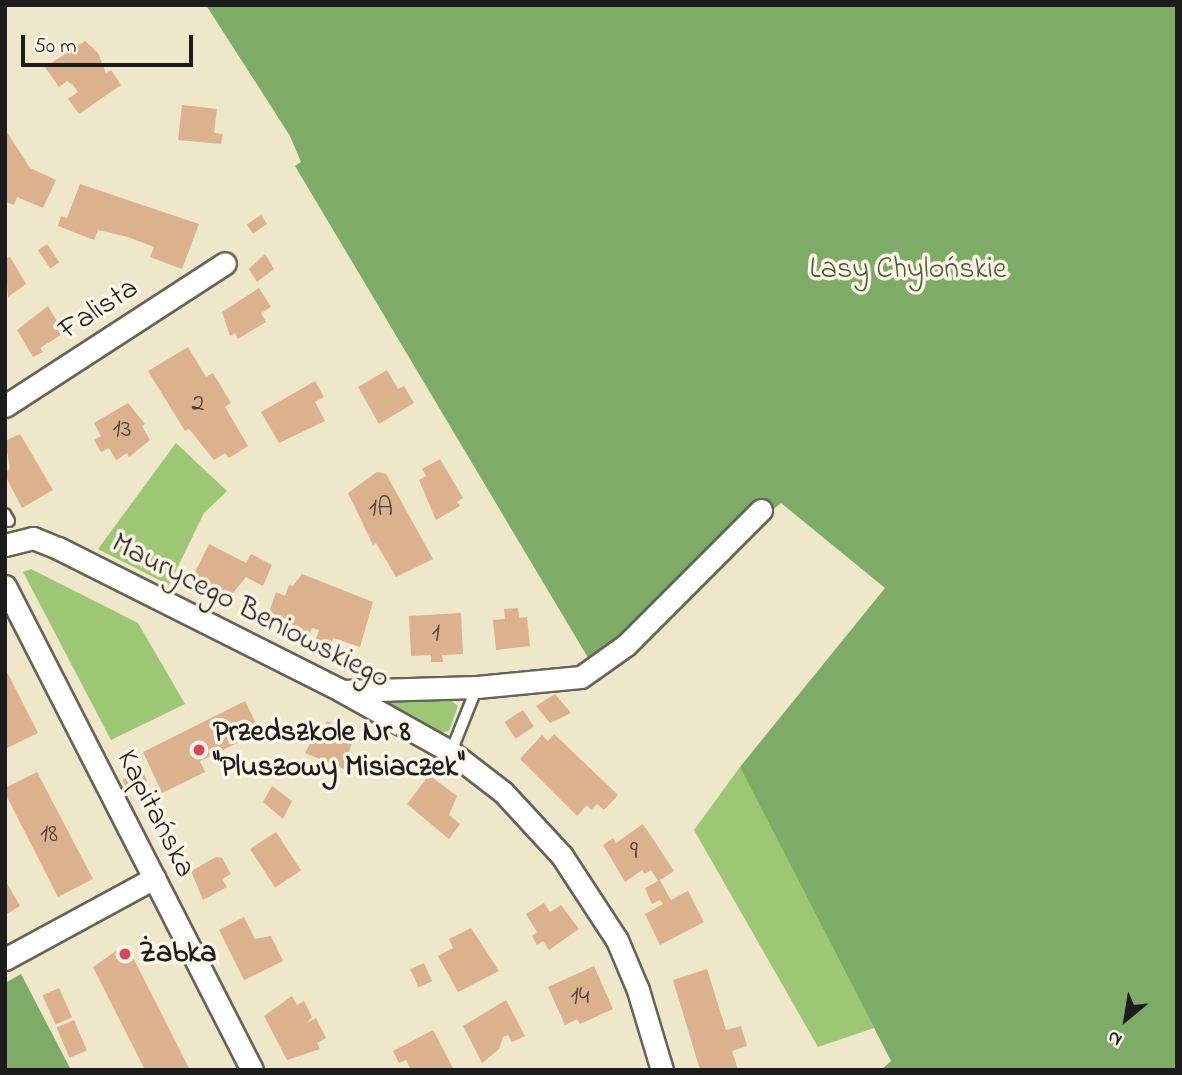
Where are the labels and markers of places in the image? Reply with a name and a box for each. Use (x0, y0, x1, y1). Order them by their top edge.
place label: Przedszkole Nr 8 "Pluszowy Misiaczek" (213, 715, 465, 786)
marker: Przedszkole Nr 8 "Pluszowy Misiaczek" (191, 742, 207, 758)
place label: Żabka (139, 936, 217, 972)
marker: Żabka (117, 946, 133, 962)

